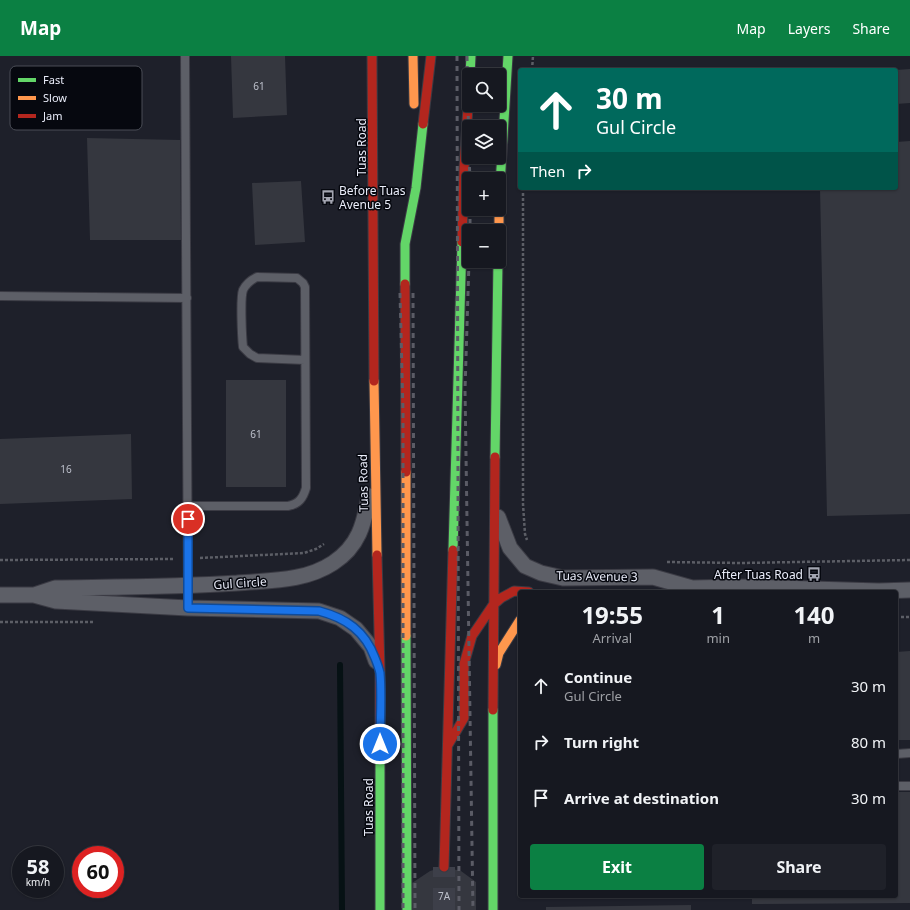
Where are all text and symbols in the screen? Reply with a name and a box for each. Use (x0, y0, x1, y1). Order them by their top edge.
text: Map (20, 15, 61, 41)
text: Map (737, 19, 766, 38)
text: Layers (788, 19, 830, 38)
text: Share (852, 19, 890, 38)
legend (10, 66, 142, 130)
map controls (462, 68, 506, 268)
button: search (462, 68, 506, 112)
text: Fast (43, 72, 64, 87)
house number: 61 (253, 79, 265, 93)
text: 30 m (596, 79, 663, 117)
icon: ahead (530, 84, 582, 136)
text: Slow (43, 90, 67, 105)
text: Jam (42, 108, 62, 123)
text: Gul Circle (596, 115, 676, 139)
street label: Tuas Road (353, 118, 370, 176)
button: layers (462, 120, 506, 164)
icon: right (573, 160, 595, 182)
text: Then (530, 161, 565, 181)
button: + (462, 172, 506, 216)
place label: Before Tuas Avenue 5 (339, 182, 406, 213)
bus stop icon: Before Tuas Avenue 5 (320, 189, 336, 205)
button: − (462, 224, 506, 268)
house number: 61 (250, 427, 262, 441)
street label: Tuas Road (354, 454, 372, 512)
house number: 16 (60, 462, 72, 476)
pin (171, 502, 205, 536)
icon: arrive (177, 508, 199, 530)
place label: After Tuas Road (714, 566, 803, 583)
bus stop icon: After Tuas Road (806, 566, 822, 582)
street label: Tuas Avenue 3 (556, 567, 638, 585)
street label: Gul Circle (213, 573, 267, 593)
text: 19:55 (581, 598, 643, 631)
text: 1 (711, 598, 725, 631)
text: 140 (793, 598, 835, 631)
text: Arrival (592, 629, 632, 647)
text: min (706, 629, 730, 647)
text: m (808, 629, 820, 647)
text: Continue (564, 667, 632, 687)
icon: ahead (530, 675, 552, 697)
text: 30 m (851, 676, 886, 696)
text: Gul Circle (564, 687, 622, 705)
position arrow (359, 723, 401, 765)
icon: right (530, 731, 552, 753)
text: Turn right (564, 732, 639, 752)
text: 80 m (851, 732, 886, 752)
street label: Tuas Road (360, 778, 377, 836)
icon: arrive (530, 787, 552, 809)
text: Arrive at destination (564, 788, 719, 808)
text: 30 m (851, 788, 886, 808)
button: Exit (530, 844, 704, 890)
button: Share (712, 844, 886, 890)
speed limit sign: 60 (72, 846, 124, 898)
text: 58 (27, 853, 49, 880)
text: km/h (26, 875, 50, 889)
house number: 7A (438, 889, 451, 903)

